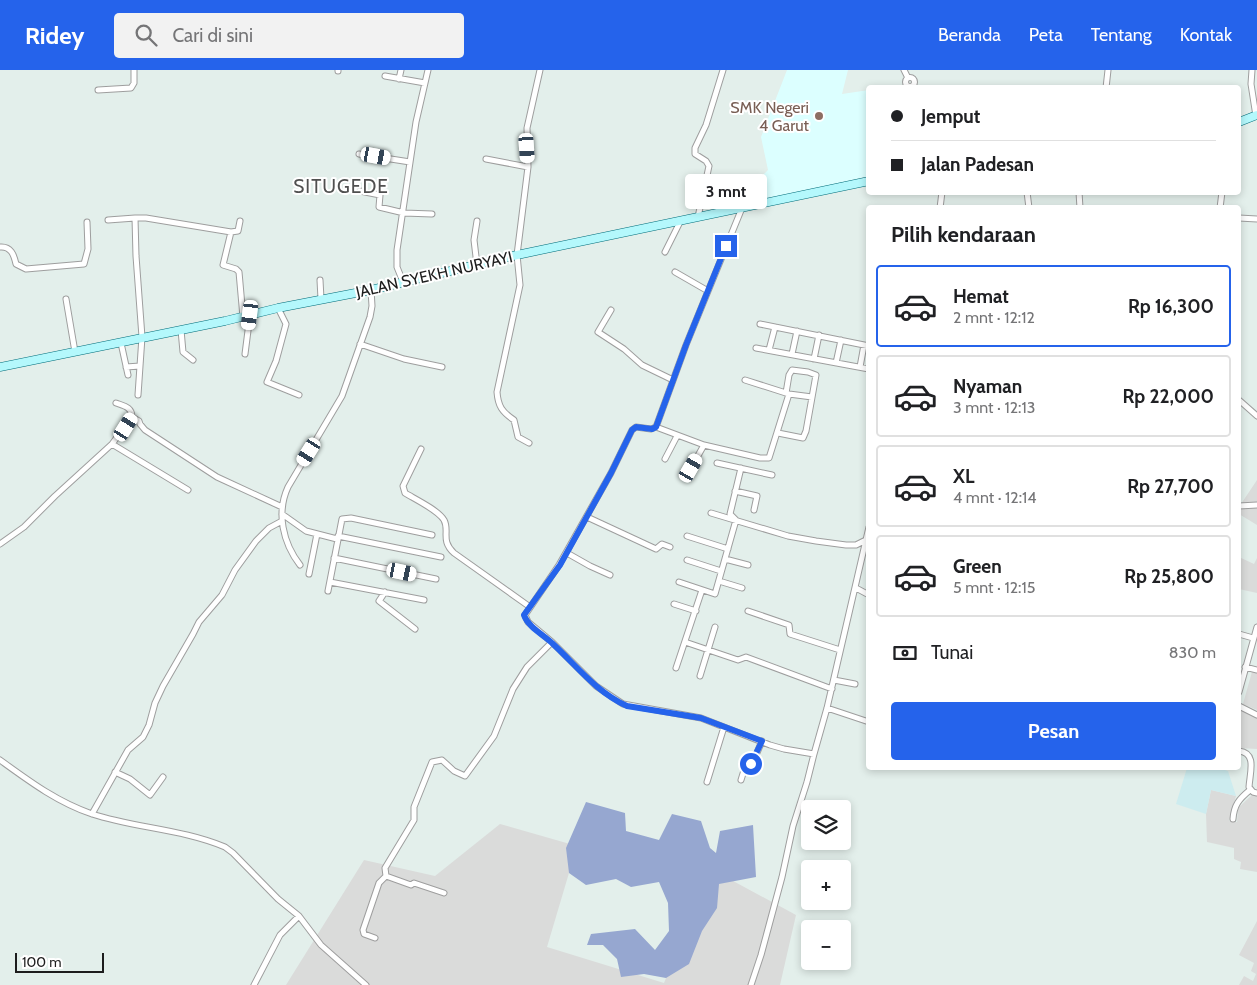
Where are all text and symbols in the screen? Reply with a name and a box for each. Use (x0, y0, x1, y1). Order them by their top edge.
search box (114, 13, 464, 58)
text: Ridey (25, 21, 84, 50)
icon: search (132, 21, 160, 49)
text: Cari di sini (172, 24, 253, 47)
text: Beranda (938, 24, 1001, 46)
text: Peta (1029, 24, 1063, 46)
text: Tentang (1091, 24, 1152, 46)
text: Kontak (1180, 24, 1232, 46)
place label: SMK Negeri 4 Garut (730, 98, 810, 135)
text: Jemput (921, 105, 980, 128)
marker: SMK Negeri 4 Garut (813, 110, 825, 122)
car (518, 133, 535, 163)
car (359, 146, 392, 166)
text: Jalan Padesan (921, 153, 1034, 176)
callout: 3 mnt (685, 174, 767, 208)
district label: SITUGEDE (293, 175, 389, 198)
text: 3 mnt (706, 182, 746, 201)
text: Pilih kendaraan (891, 221, 1036, 248)
route end (715, 235, 737, 257)
street label: JALAN SYEKH NURYAYI (353, 247, 514, 302)
icon: car (893, 284, 938, 329)
text: Hemat (953, 285, 1009, 308)
text: Rp 16,300 (1128, 295, 1214, 318)
car (240, 299, 259, 331)
text: 2 mnt · 12:12 (953, 308, 1035, 327)
icon: car (893, 374, 938, 419)
text: Nyaman (953, 375, 1022, 398)
text: Rp 22,000 (1123, 385, 1214, 408)
text: 3 mnt · 12:13 (953, 398, 1035, 417)
car (111, 410, 140, 444)
car (294, 435, 323, 469)
car (677, 451, 704, 485)
icon: car (893, 464, 938, 509)
text: XL (953, 465, 974, 488)
text: Rp 27,700 (1127, 475, 1214, 498)
text: 4 mnt · 12:14 (953, 488, 1037, 507)
icon: car (893, 554, 938, 599)
text: Green (953, 555, 1002, 578)
car (385, 562, 418, 582)
text: Rp 25,800 (1124, 565, 1214, 588)
text: 5 mnt · 12:15 (953, 578, 1035, 597)
icon: cash (891, 639, 919, 667)
text: Tunai (931, 641, 973, 664)
text: 830 m (1169, 643, 1216, 662)
button: Pesan (891, 702, 1216, 760)
route start (740, 753, 762, 775)
map controls (801, 800, 851, 970)
button: layers (801, 800, 851, 850)
button: + (801, 860, 851, 910)
button: − (801, 920, 851, 970)
scale bar (15, 950, 104, 973)
text: 100 m (22, 953, 62, 971)

